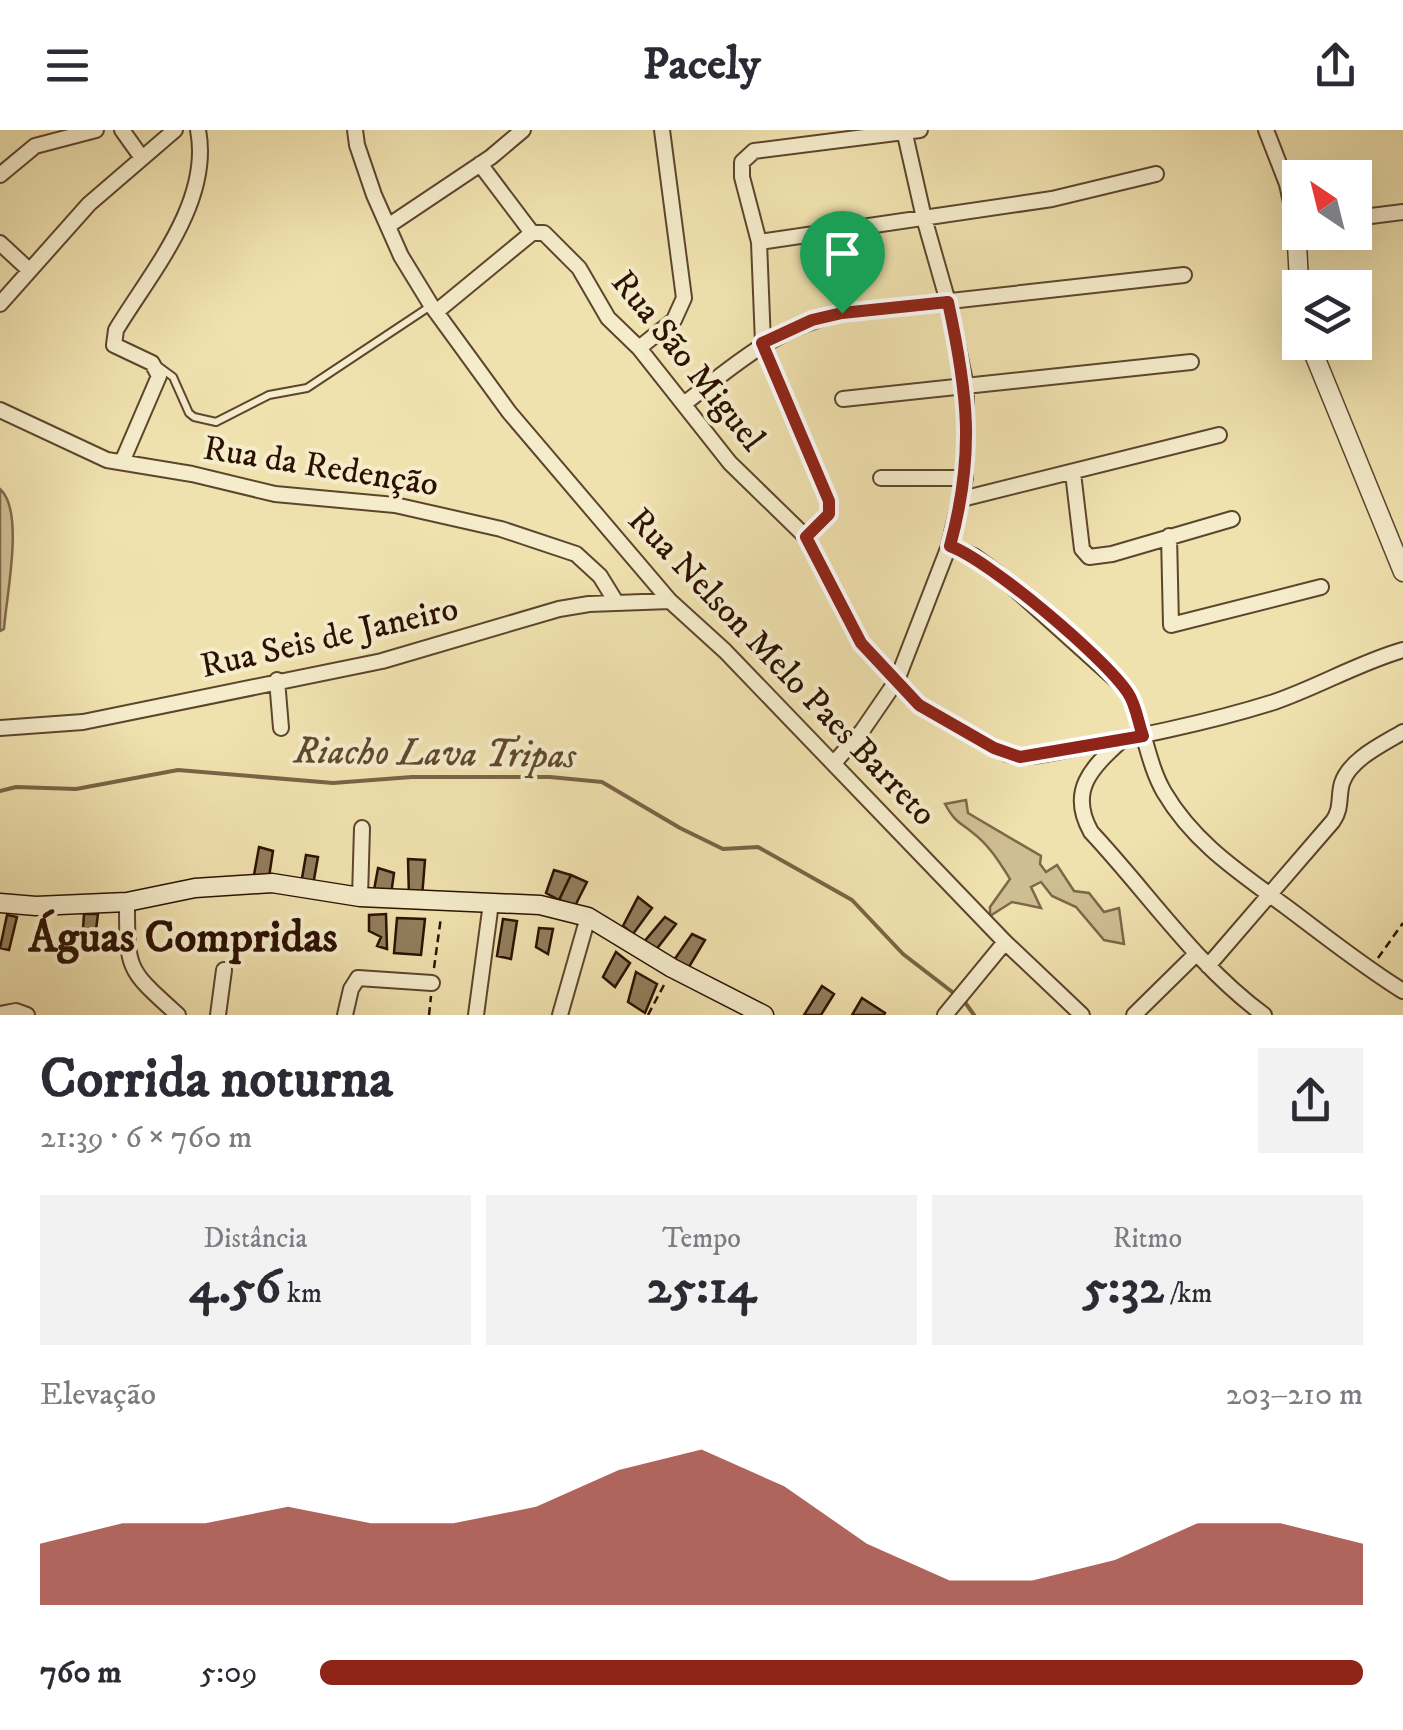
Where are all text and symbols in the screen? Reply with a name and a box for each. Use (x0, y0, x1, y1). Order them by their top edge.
text: Pacely (643, 37, 760, 93)
icon: menu (40, 38, 95, 93)
icon: share (1308, 38, 1363, 93)
north arrow (1282, 160, 1372, 250)
map controls (1282, 160, 1372, 360)
pin (800, 211, 885, 314)
icon: arrive (815, 226, 870, 281)
street label: Rua São Miguel (601, 262, 774, 461)
button: layers (1282, 270, 1372, 360)
street label: Rua da Redenção (200, 427, 441, 507)
street label: Rua Nelson Melo Paes Barreto (618, 499, 945, 836)
street label: Rua Seis de Janeiro (196, 587, 462, 689)
water label: Riacho Lava Tripas (292, 728, 578, 780)
district label: Águas Compridas (27, 909, 338, 966)
text: Corrida noturna (40, 1046, 393, 1115)
button: share (1258, 1048, 1363, 1153)
text: 21:39 · 6 × 760 m (40, 1118, 252, 1158)
text: Distância (203, 1221, 308, 1256)
text: Tempo (662, 1221, 741, 1256)
text: Ritmo (1113, 1221, 1182, 1256)
text: 4.56 (189, 1256, 281, 1319)
text: 25:14 (647, 1256, 756, 1319)
text: 5:32 (1083, 1256, 1164, 1319)
text: km (281, 1276, 322, 1311)
text: /km (1164, 1276, 1212, 1311)
text: Elevação (40, 1375, 156, 1415)
text: 203–210 m (1226, 1375, 1363, 1415)
text: 760 m (40, 1653, 122, 1693)
text: 5:09 (200, 1653, 257, 1693)

